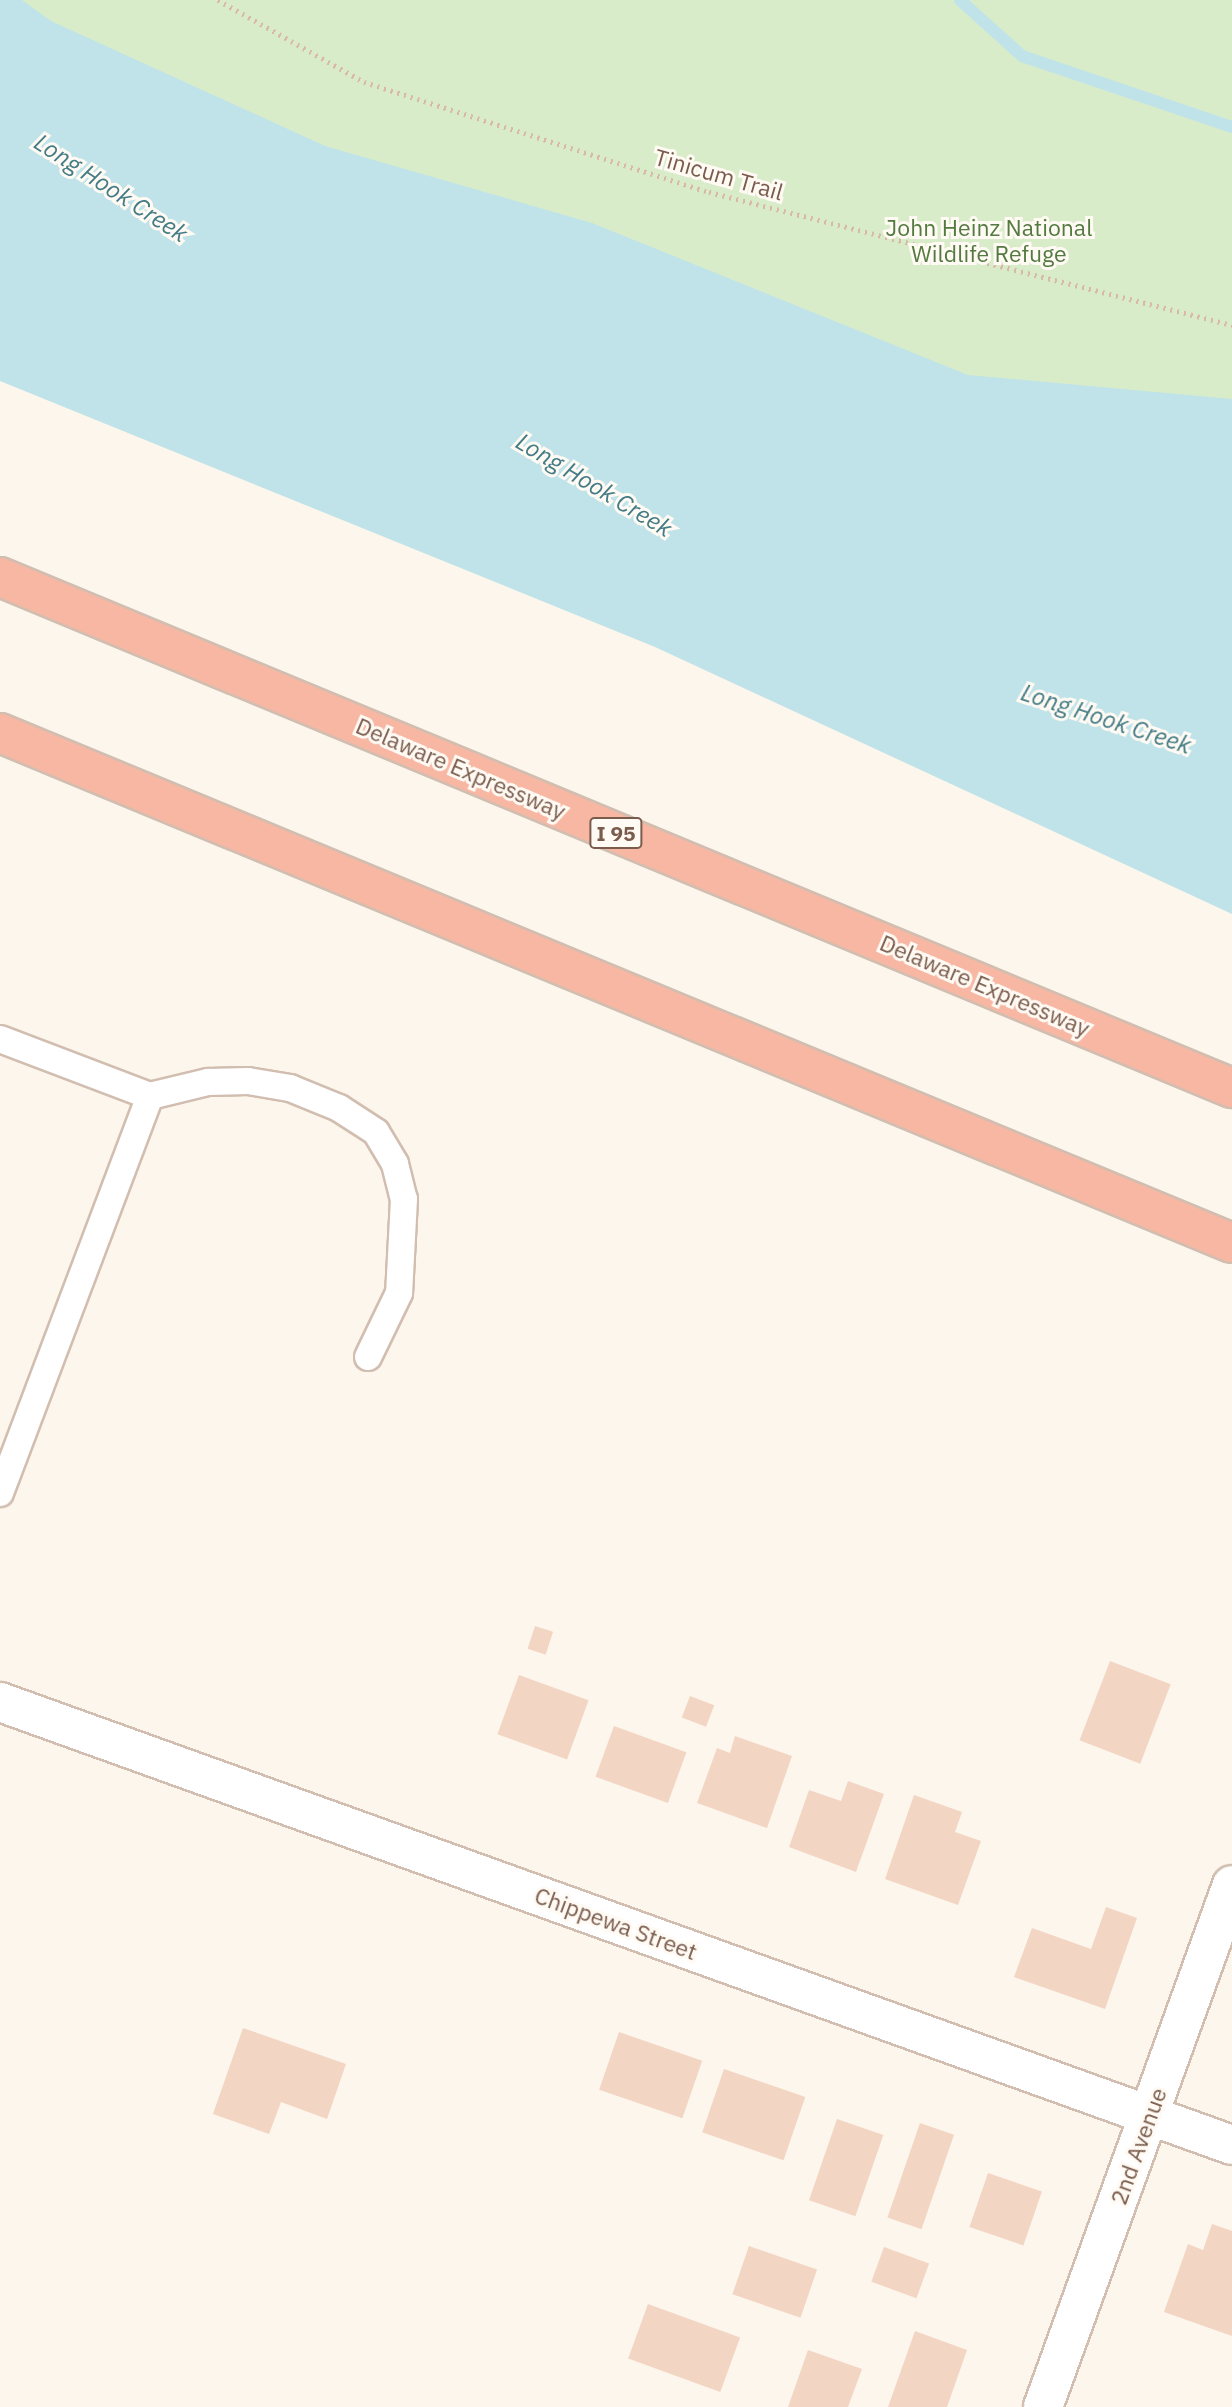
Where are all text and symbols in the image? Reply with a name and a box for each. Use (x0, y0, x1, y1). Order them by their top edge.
water label: Long Hook Creek (29, 128, 193, 248)
street label: Tinicum Trail (651, 142, 787, 206)
park label: John Heinz National Wildlife Refuge (886, 213, 1092, 267)
water label: Long Hook Creek (511, 427, 677, 543)
water label: Long Hook Creek (1017, 678, 1195, 760)
street label: Delaware Expressway (352, 711, 570, 825)
road number: I 95 (588, 816, 644, 850)
street label: Delaware Expressway (876, 928, 1094, 1042)
street label: Chippewa Street (531, 1881, 701, 1965)
street label: 2nd Avenue (1104, 2084, 1172, 2208)

